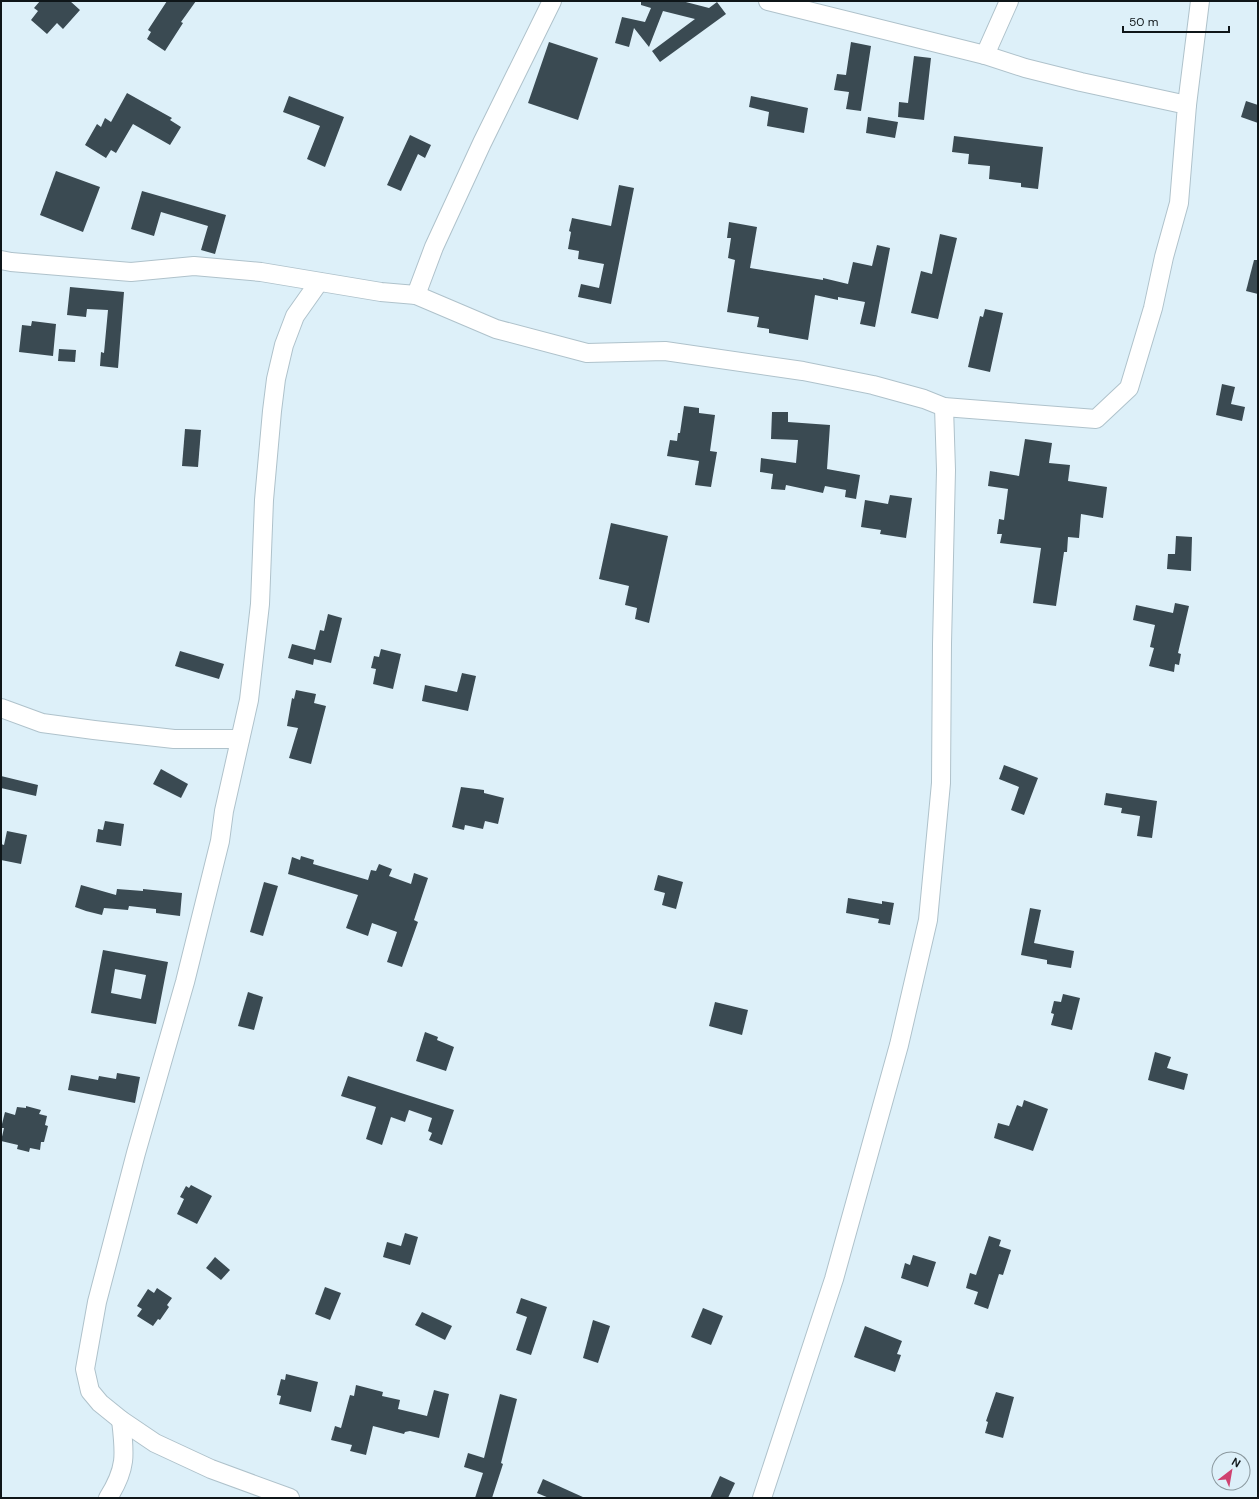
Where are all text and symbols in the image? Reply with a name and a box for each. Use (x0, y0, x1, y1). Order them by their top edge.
scale bar (1123, 8, 1229, 34)
text: 50 m (1129, 14, 1158, 30)
north arrow (1211, 1451, 1251, 1491)
text: N (1229, 1454, 1243, 1470)

